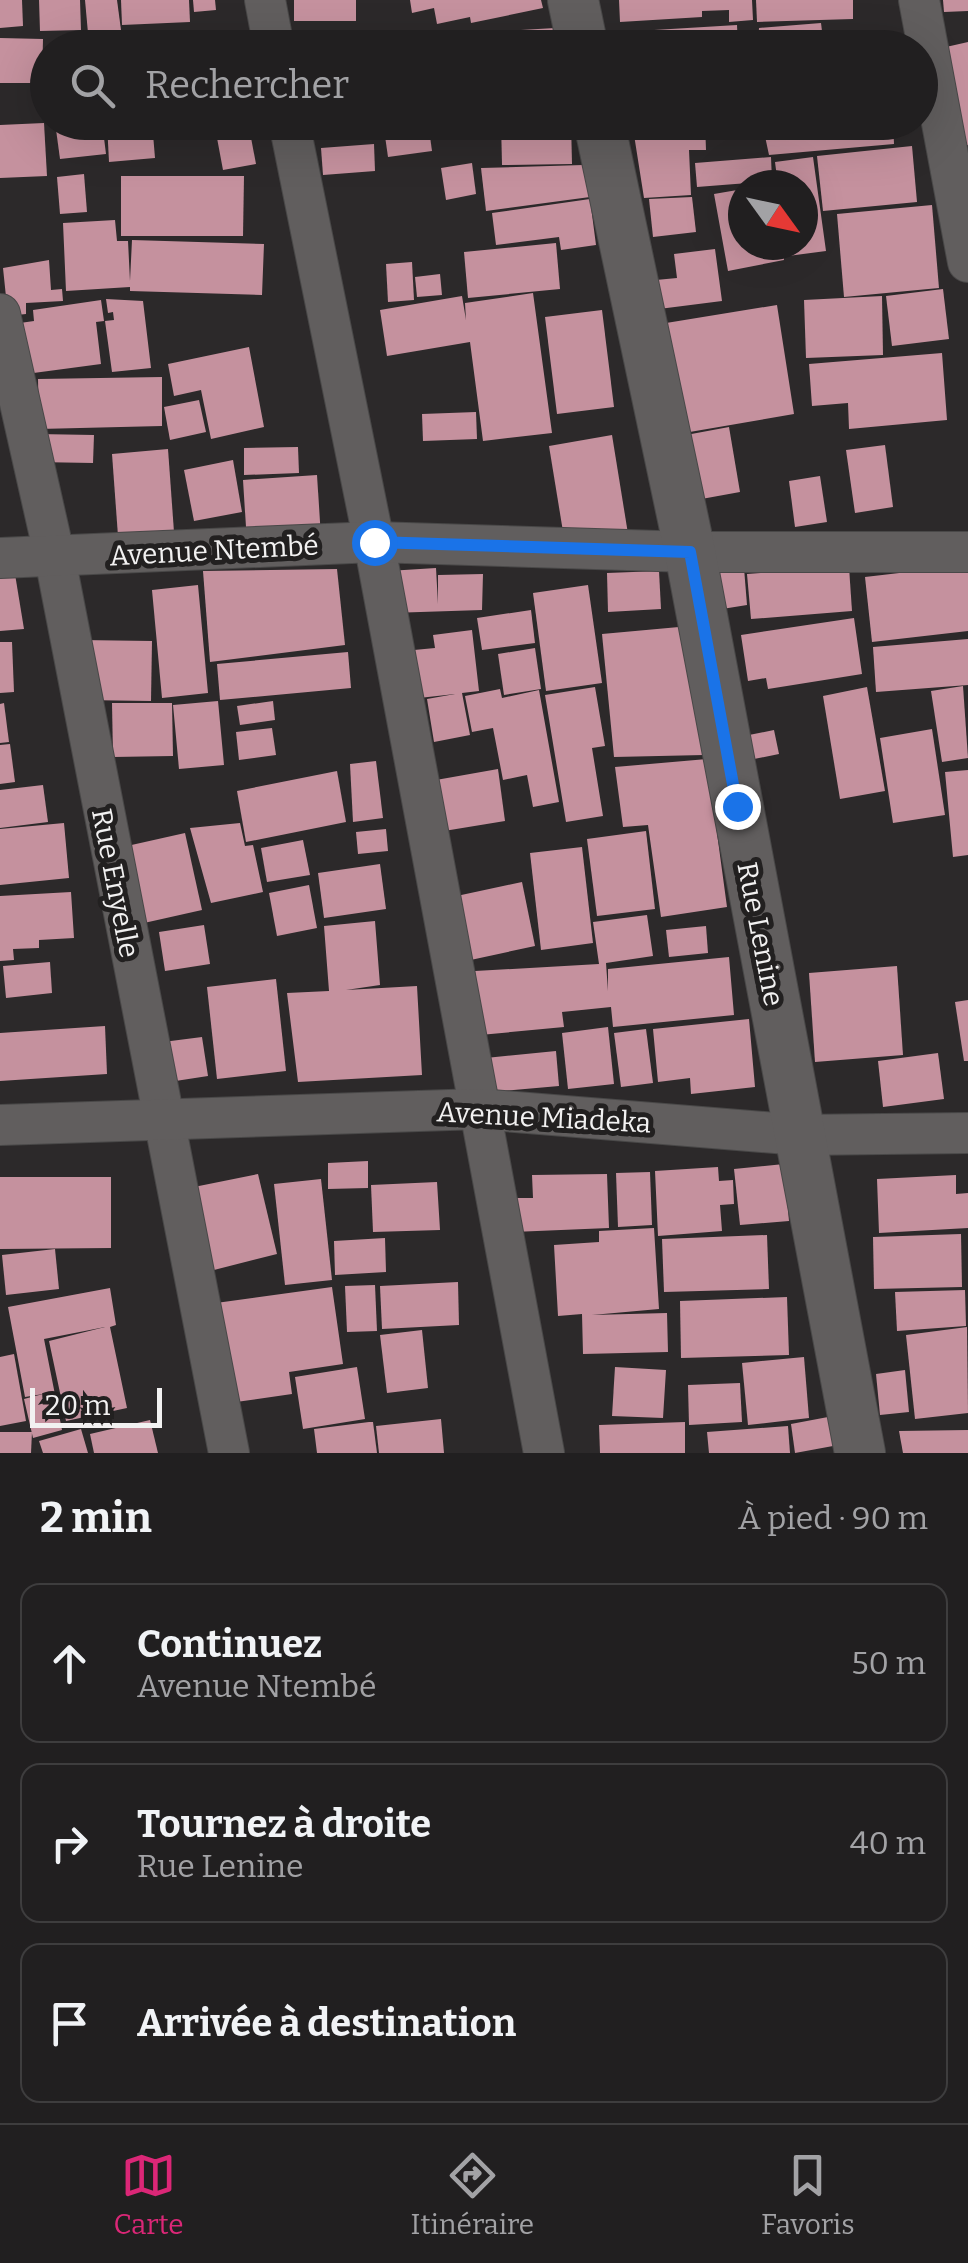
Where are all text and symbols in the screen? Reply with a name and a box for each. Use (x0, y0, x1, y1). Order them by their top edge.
search box (30, 30, 938, 140)
icon: search (65, 58, 120, 113)
text: Rechercher (145, 62, 349, 108)
north arrow (728, 170, 818, 260)
route start (352, 520, 398, 566)
street label: Avenue Ntembé (109, 529, 320, 572)
route end (715, 784, 761, 830)
street label: Rue Enyelle (85, 806, 146, 960)
street label: Rue Lenine (730, 859, 791, 1009)
street label: Avenue Miadeka (436, 1095, 652, 1140)
scale bar (30, 1383, 162, 1428)
text: 20 m (45, 1389, 111, 1422)
text: 2 min (40, 1493, 152, 1543)
text: À pied · 90 m (738, 1499, 928, 1537)
text: Continuez (137, 1621, 322, 1667)
icon: ahead (42, 1636, 97, 1691)
text: 50 m (851, 1644, 926, 1682)
text: Avenue Ntembé (137, 1667, 377, 1705)
text: Tournez à droite (137, 1801, 431, 1847)
icon: right (42, 1816, 97, 1871)
text: 40 m (850, 1824, 926, 1862)
text: Rue Lenine (137, 1847, 304, 1885)
icon: arrive (42, 1996, 97, 2051)
text: Arrivée à destination (137, 2000, 516, 2046)
tab: Carte (113, 2148, 184, 2241)
tab: Itinéraire (411, 2148, 534, 2241)
tab: Favoris (761, 2148, 855, 2241)

